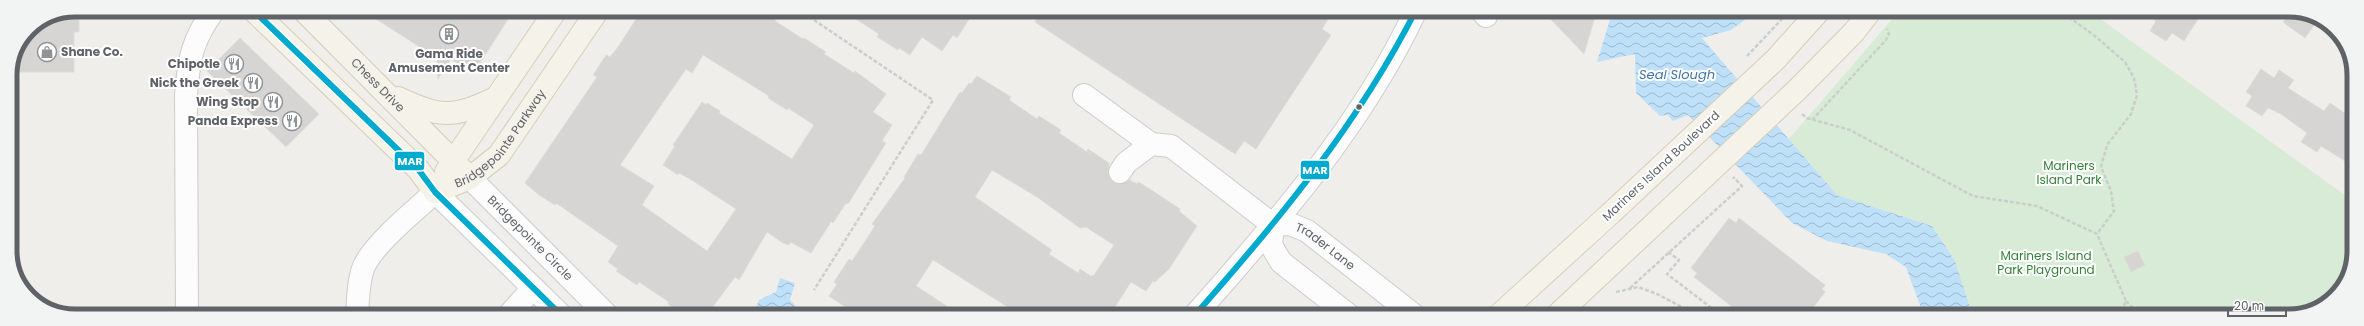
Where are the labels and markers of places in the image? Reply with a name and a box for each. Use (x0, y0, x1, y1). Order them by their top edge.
building icon: Gama Ride Amusement Center (438, 23, 460, 45)
shop icon: Shane Co. (36, 41, 58, 63)
place label: Shane Co. (61, 43, 123, 60)
place label: Gama Ride Amusement Center (388, 45, 510, 76)
restaurant icon: Chipotle (223, 53, 245, 75)
place label: Chipotle (168, 55, 221, 72)
restaurant icon: Nick the Greek (242, 72, 264, 94)
place label: Nick the Greek (150, 74, 240, 91)
restaurant icon: Wing Stop (262, 91, 284, 113)
place label: Wing Stop (196, 93, 259, 110)
unlabelled marker (1354, 102, 1364, 112)
restaurant icon: Panda Express (281, 110, 303, 132)
place label: Panda Express (188, 112, 278, 129)

